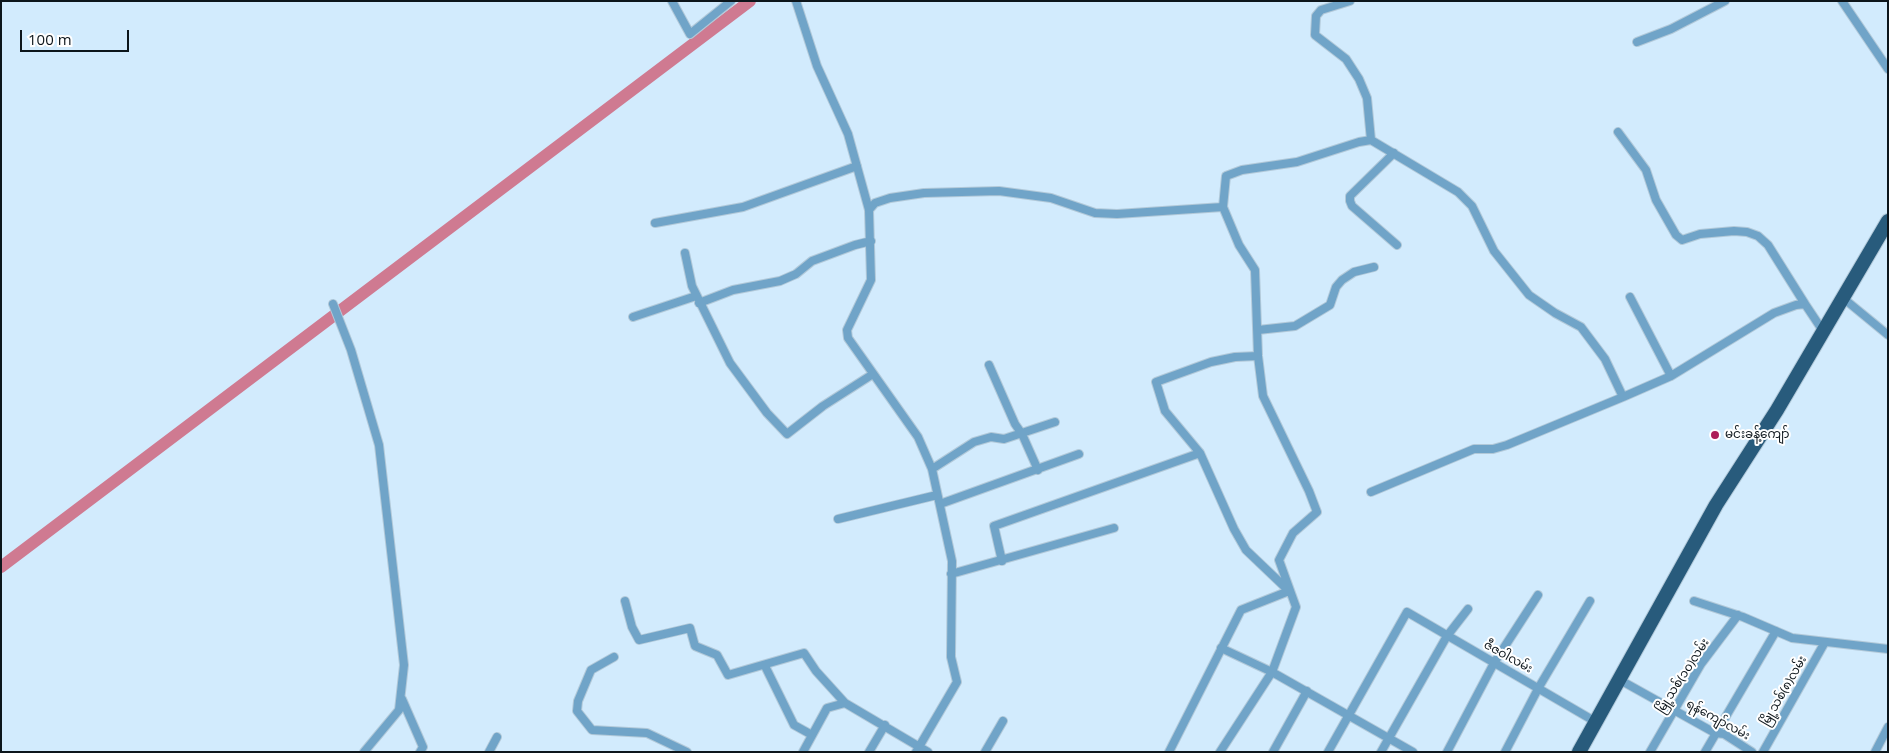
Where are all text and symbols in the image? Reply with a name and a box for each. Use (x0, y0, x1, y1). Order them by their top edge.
scale bar (22, 20, 131, 52)
text: 100 m (28, 29, 72, 49)
place label: မင်းခန့်ကျော် (1725, 428, 1789, 442)
marker: မင်းခန့်ကျော် (1709, 429, 1721, 441)
street label: မြို့သစ်(၁၀)လမ်း (1653, 636, 1713, 716)
street label: ဇီဇဝါလမ်း (1481, 638, 1535, 676)
street label: မြို့သစ်(၈)လမ်း (1758, 653, 1810, 729)
street label: ရန်ကျော်လမ်း (1684, 697, 1752, 743)

